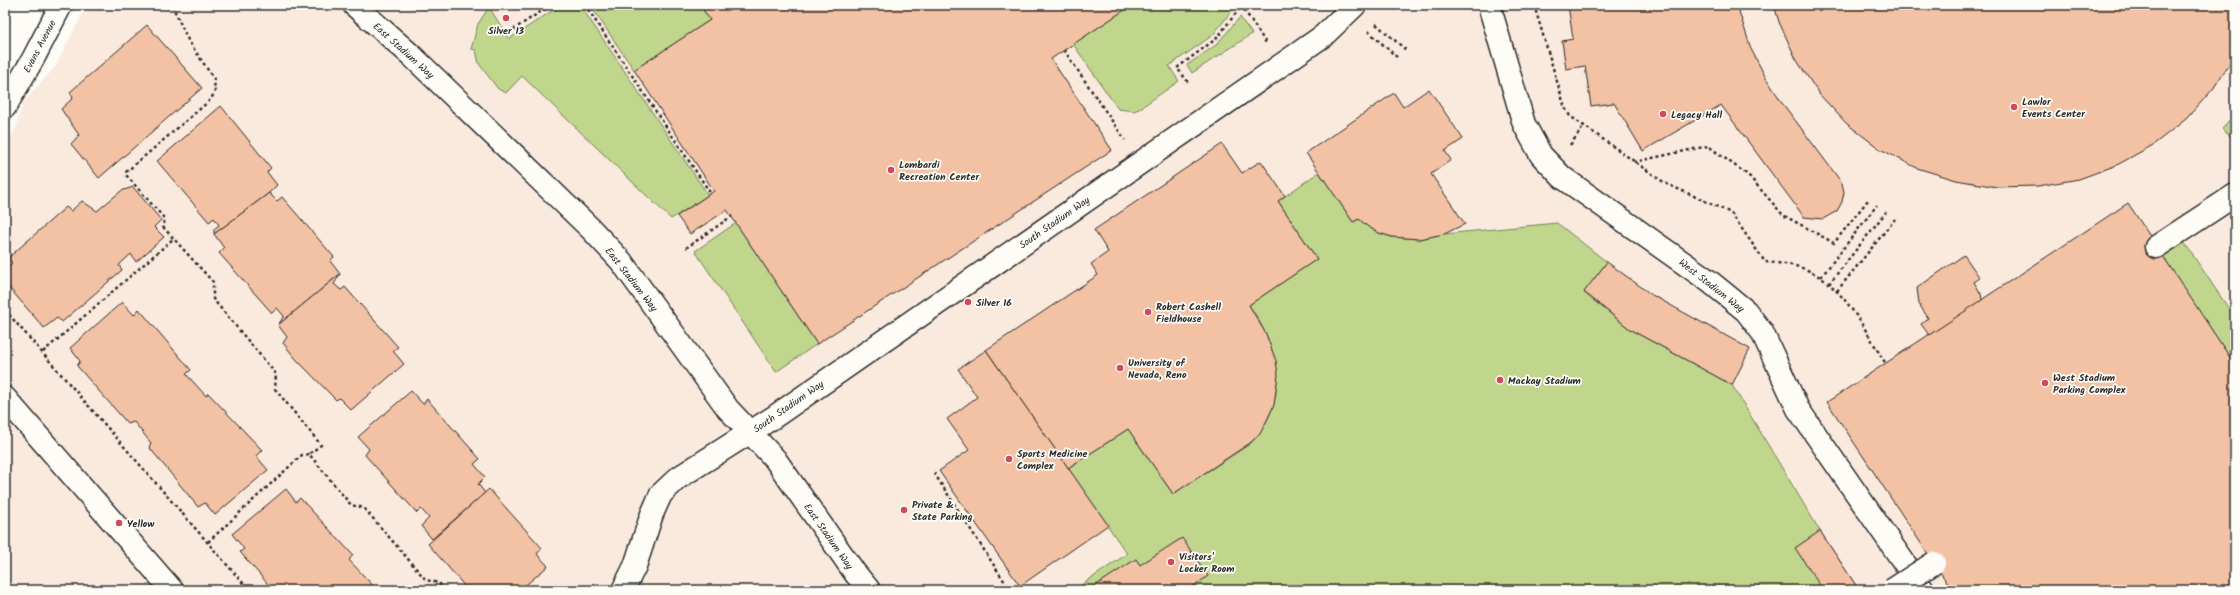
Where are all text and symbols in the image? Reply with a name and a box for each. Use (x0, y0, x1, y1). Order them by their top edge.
marker: Silver 13 (501, 13, 511, 23)
street label: Evans Avenue (19, 17, 61, 76)
street label: East Stadium Way (369, 19, 438, 83)
place label: Silver 13 (488, 23, 524, 39)
place label: Lawlor Events Center (2022, 94, 2085, 122)
marker: Lawlor Events Center (2009, 102, 2019, 112)
place label: Legacy Hall (1671, 107, 1722, 123)
marker: Legacy Hall (1658, 109, 1668, 119)
place label: Lombardi Recreation Center (899, 157, 979, 185)
marker: Lombardi Recreation Center (886, 165, 896, 175)
street label: South Stadium Way (1016, 192, 1093, 253)
street label: East Stadium Way (601, 244, 662, 315)
street label: West Stadium Way (1675, 255, 1748, 317)
place label: Silver 16 (976, 295, 1012, 311)
marker: Silver 16 (963, 297, 973, 307)
place label: Robert Cashell Fieldhouse (1156, 299, 1221, 327)
marker: Robert Cashell Fieldhouse (1143, 307, 1153, 317)
place label: University of Nevada, Reno (1128, 355, 1187, 383)
marker: University of Nevada, Reno (1115, 363, 1125, 373)
place label: West Stadium Parking Complex (2053, 370, 2126, 398)
place label: Mackay Stadium (1508, 373, 1581, 389)
marker: Mackay Stadium (1495, 375, 1505, 385)
street label: South Stadium Way (750, 376, 827, 437)
marker: West Stadium Parking Complex (2040, 378, 2050, 388)
place label: Sports Medicine Complex (1017, 446, 1088, 474)
marker: Sports Medicine Complex (1004, 454, 1014, 464)
place label: Private & State Parking (912, 497, 973, 525)
street label: East Stadium Way (799, 500, 857, 573)
marker: Private & State Parking (899, 505, 909, 515)
place label: Yellow (127, 516, 155, 532)
marker: Yellow (114, 518, 124, 528)
place label: Visitors' Locker Room (1179, 549, 1235, 577)
marker: Visitors' Locker Room (1166, 557, 1176, 567)

